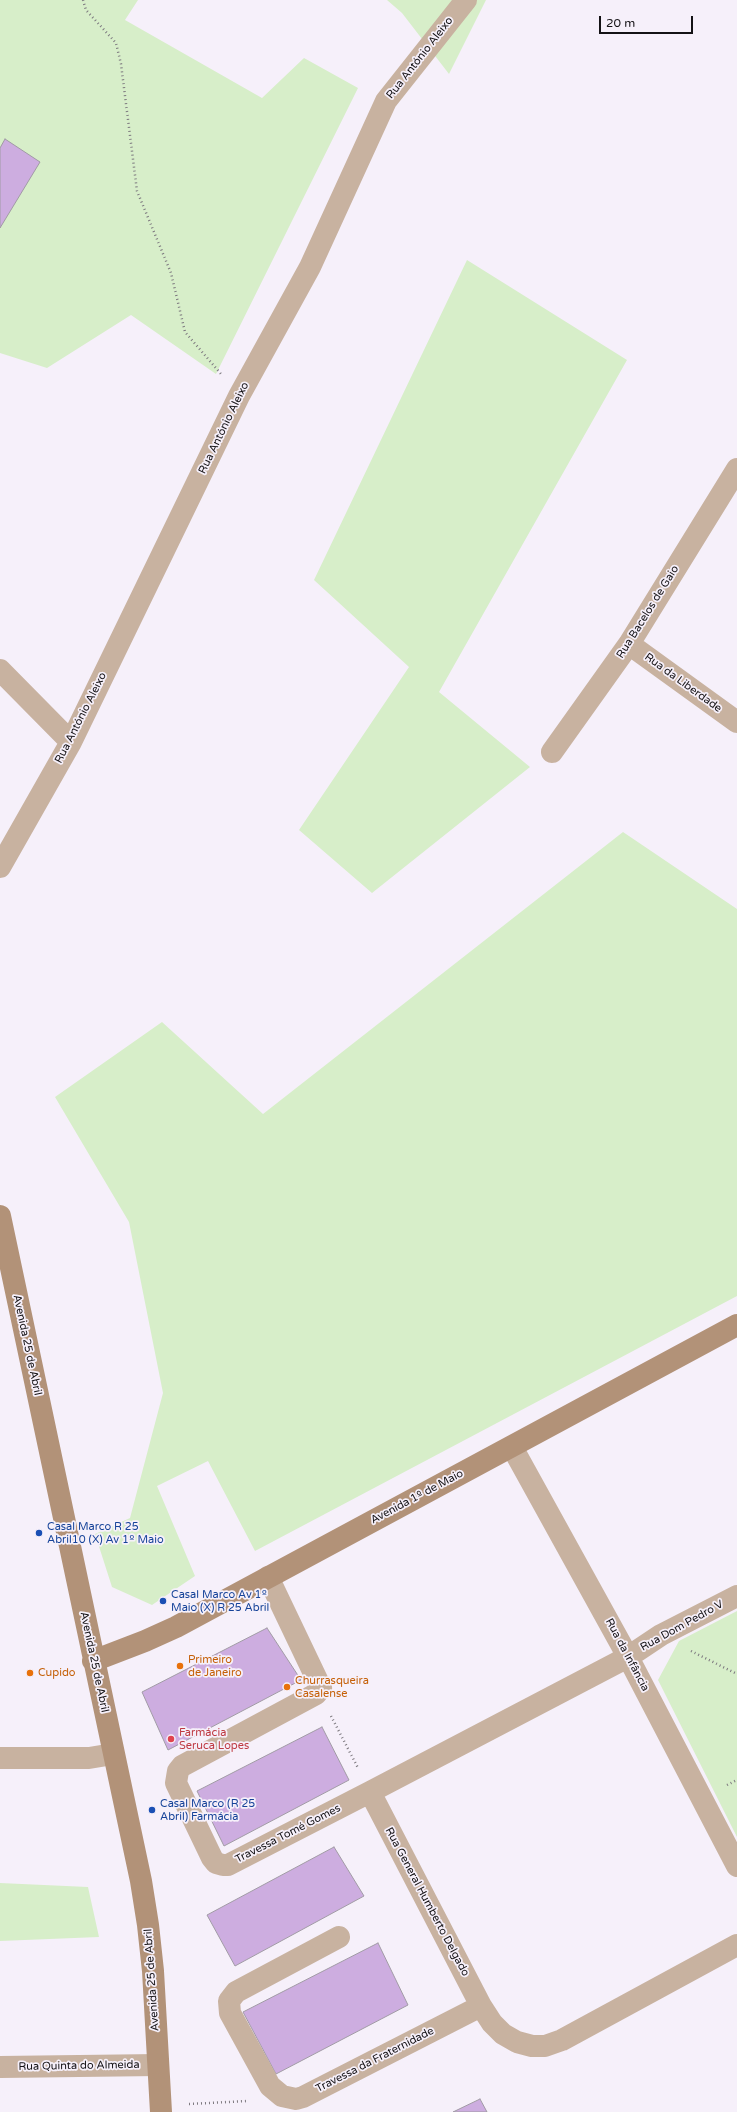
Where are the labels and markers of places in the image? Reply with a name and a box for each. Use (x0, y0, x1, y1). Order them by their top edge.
place label: Casal Marco R 25 Abril10 (X) Av 1º Maio (47, 1520, 164, 1546)
marker: Casal Marco R 25 Abril10 (X) Av 1º Maio (34, 1528, 44, 1538)
place label: Casal Marco Av 1º Maio (X) R 25 Abril (171, 1588, 269, 1614)
marker: Casal Marco Av 1º Maio (X) R 25 Abril (158, 1596, 168, 1606)
place label: Primeiro de Janeiro (188, 1653, 242, 1679)
marker: Primeiro de Janeiro (175, 1661, 185, 1671)
place label: Cupido (38, 1666, 76, 1680)
marker: Cupido (25, 1668, 35, 1678)
place label: Churrasqueira Casalense (295, 1674, 369, 1700)
marker: Churrasqueira Casalense (282, 1682, 292, 1692)
place label: Farmácia Seruca Lopes (179, 1726, 249, 1752)
marker: Farmácia Seruca Lopes (166, 1734, 176, 1744)
place label: Casal Marco (R 25 Abril) Farmácia (160, 1797, 255, 1823)
marker: Casal Marco (R 25 Abril) Farmácia (147, 1805, 157, 1815)

